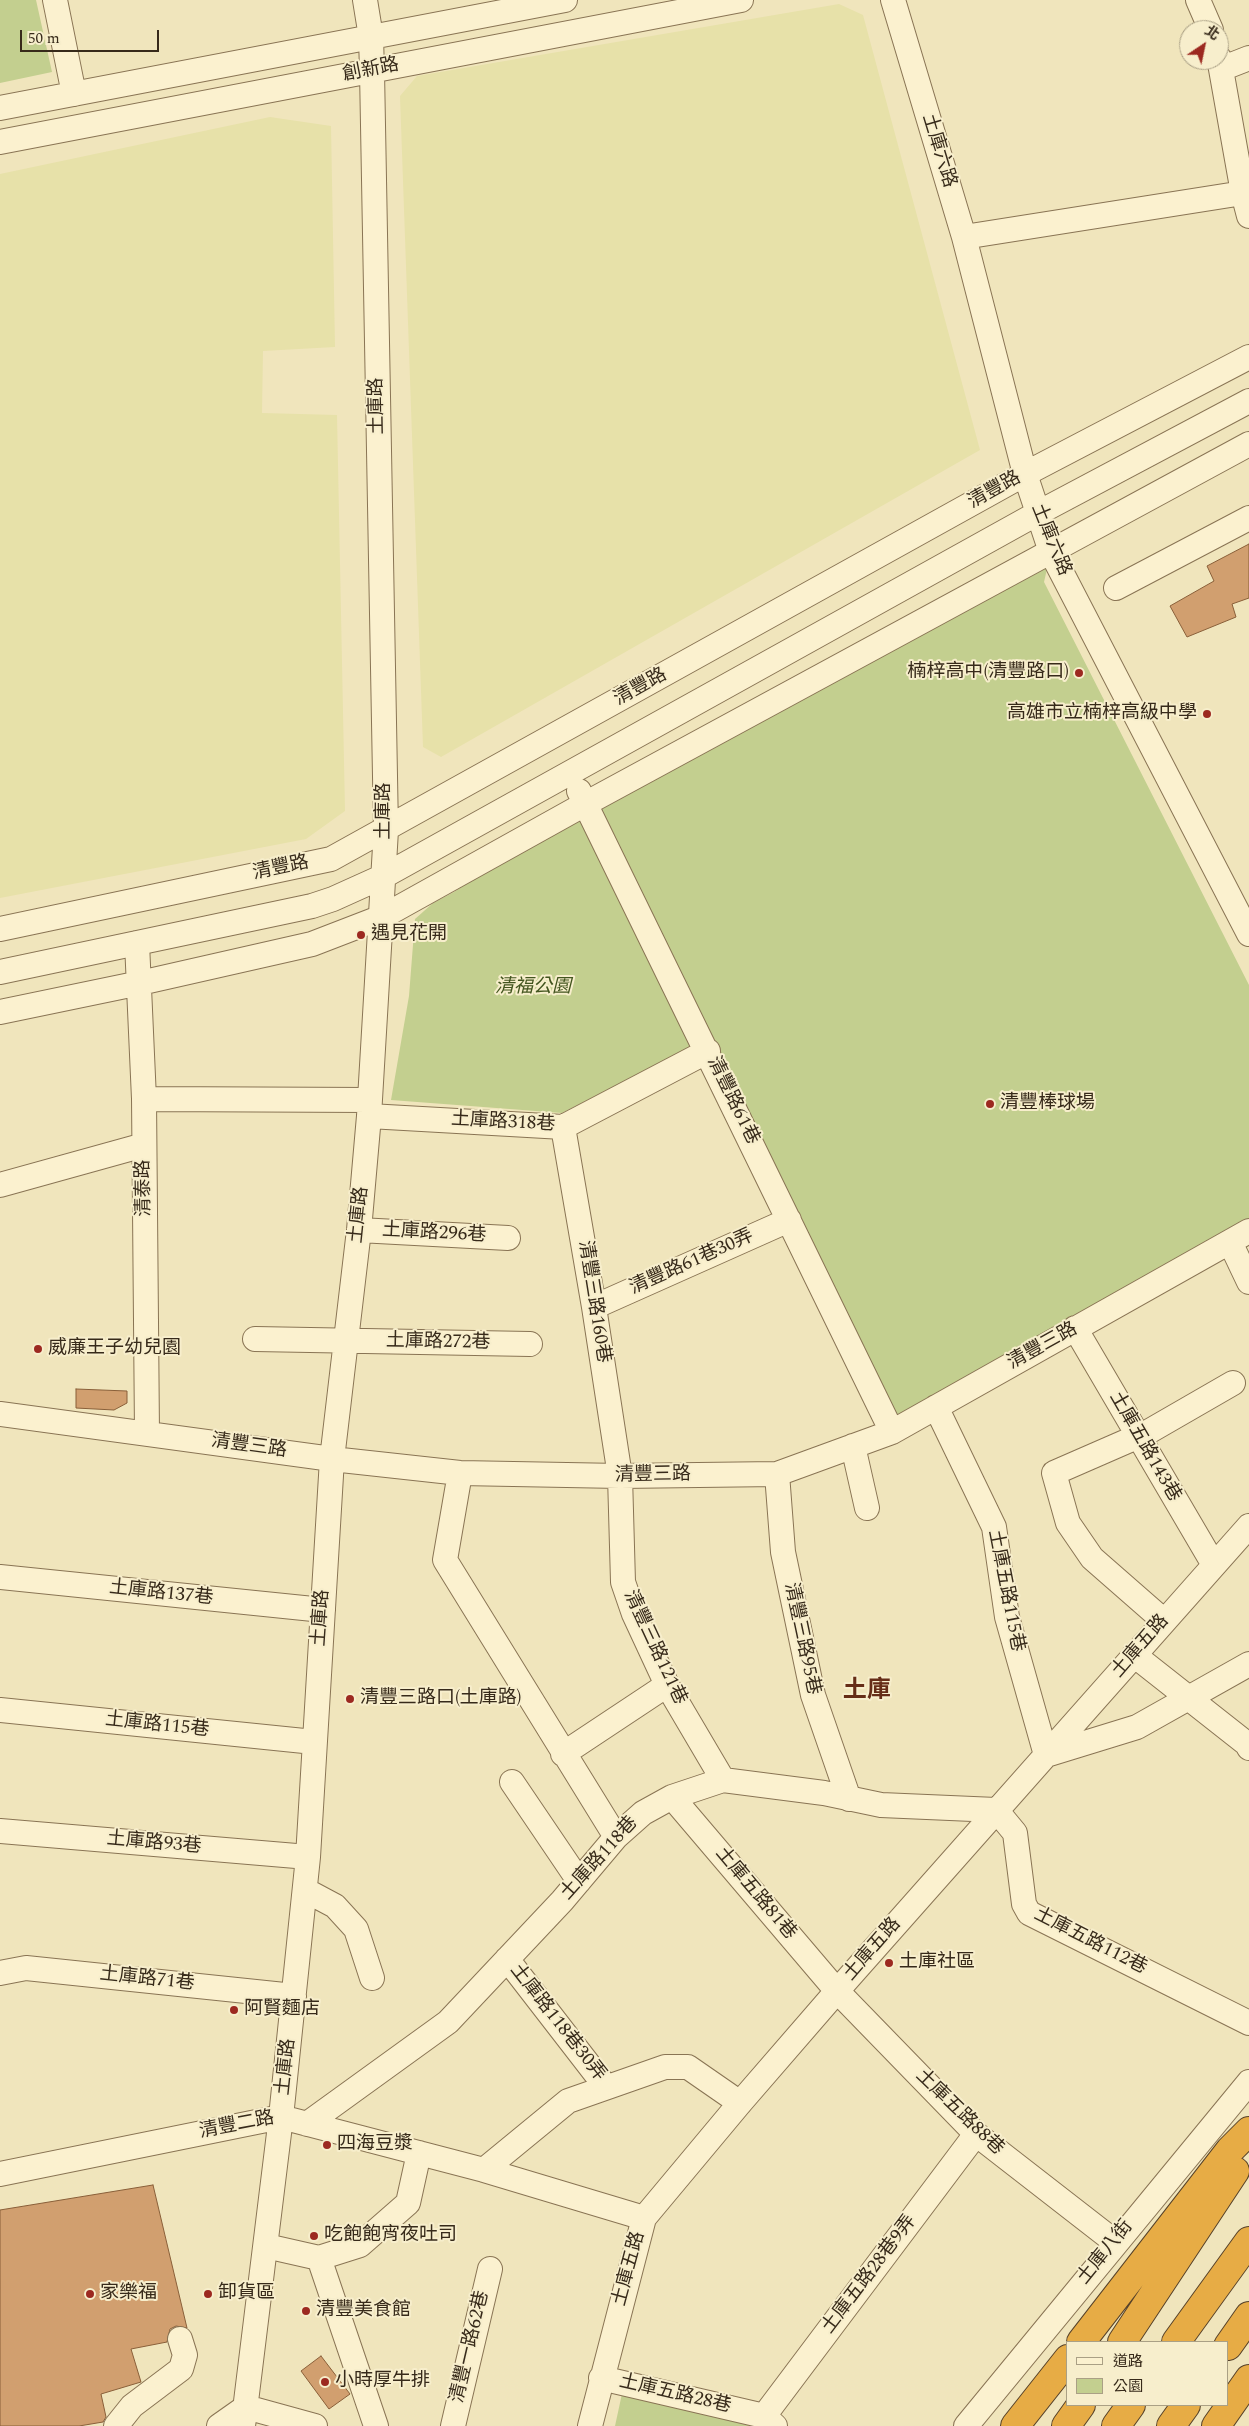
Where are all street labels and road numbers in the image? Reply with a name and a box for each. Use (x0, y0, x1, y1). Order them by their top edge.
street label: 創新路 (341, 54, 401, 88)
street label: 土庫六路 (916, 111, 960, 191)
street label: 土庫路 (366, 377, 390, 435)
street label: 清豐路 (965, 467, 1025, 515)
street label: 土庫六路 (1025, 500, 1075, 580)
street label: 清豐路 (611, 664, 671, 712)
street label: 土庫路 (374, 783, 396, 839)
street label: 清豐路 (251, 852, 311, 886)
street label: 清豐路61巷 (701, 1053, 763, 1149)
street label: 土庫路318巷 (450, 1109, 556, 1137)
street label: 清泰路 (133, 1159, 157, 1217)
street label: 土庫路 (346, 1185, 374, 1245)
street label: 土庫路296巷 (381, 1220, 487, 1248)
street label: 清豐路61巷30弄 (627, 1226, 757, 1300)
street label: 清豐三路160巷 (572, 1239, 614, 1365)
street label: 清豐三路 (1004, 1319, 1082, 1375)
street label: 土庫路272巷 (386, 1331, 490, 1355)
street label: 土庫五路143巷 (1103, 1388, 1185, 1506)
street label: 清豐三路 (210, 1430, 288, 1464)
street label: 清豐三路 (615, 1464, 691, 1488)
street label: 土庫五路115巷 (982, 1528, 1028, 1654)
street label: 土庫路137巷 (108, 1577, 214, 1611)
street label: 清豐三路95巷 (778, 1581, 824, 1697)
street label: 清豐三路121巷 (618, 1587, 690, 1709)
street label: 土庫路 (309, 1589, 335, 1647)
street label: 土庫五路 (1107, 1611, 1175, 1683)
street label: 土庫路115巷 (104, 1709, 210, 1743)
street label: 土庫路118巷 (557, 1813, 643, 1905)
street label: 土庫路93巷 (106, 1829, 202, 1859)
street label: 土庫五路81巷 (710, 1843, 800, 1945)
street label: 土庫五路112巷 (1030, 1904, 1150, 1980)
street label: 土庫五路 (839, 1914, 907, 1986)
street label: 土庫路118巷30弄 (504, 1960, 610, 2086)
street label: 土庫路71巷 (99, 1964, 195, 1996)
street label: 土庫路 (273, 2037, 301, 2097)
street label: 土庫五路88巷 (910, 2065, 1008, 2161)
street label: 清豐二路 (198, 2108, 276, 2144)
street label: 土庫五路28巷9弄 (818, 2211, 922, 2339)
street label: 土庫八街 (1073, 2216, 1139, 2290)
street label: 土庫五路 (609, 2229, 651, 2309)
street label: 清豐一路62巷 (447, 2289, 495, 2405)
street label: 土庫五路28巷 (617, 2371, 733, 2419)

